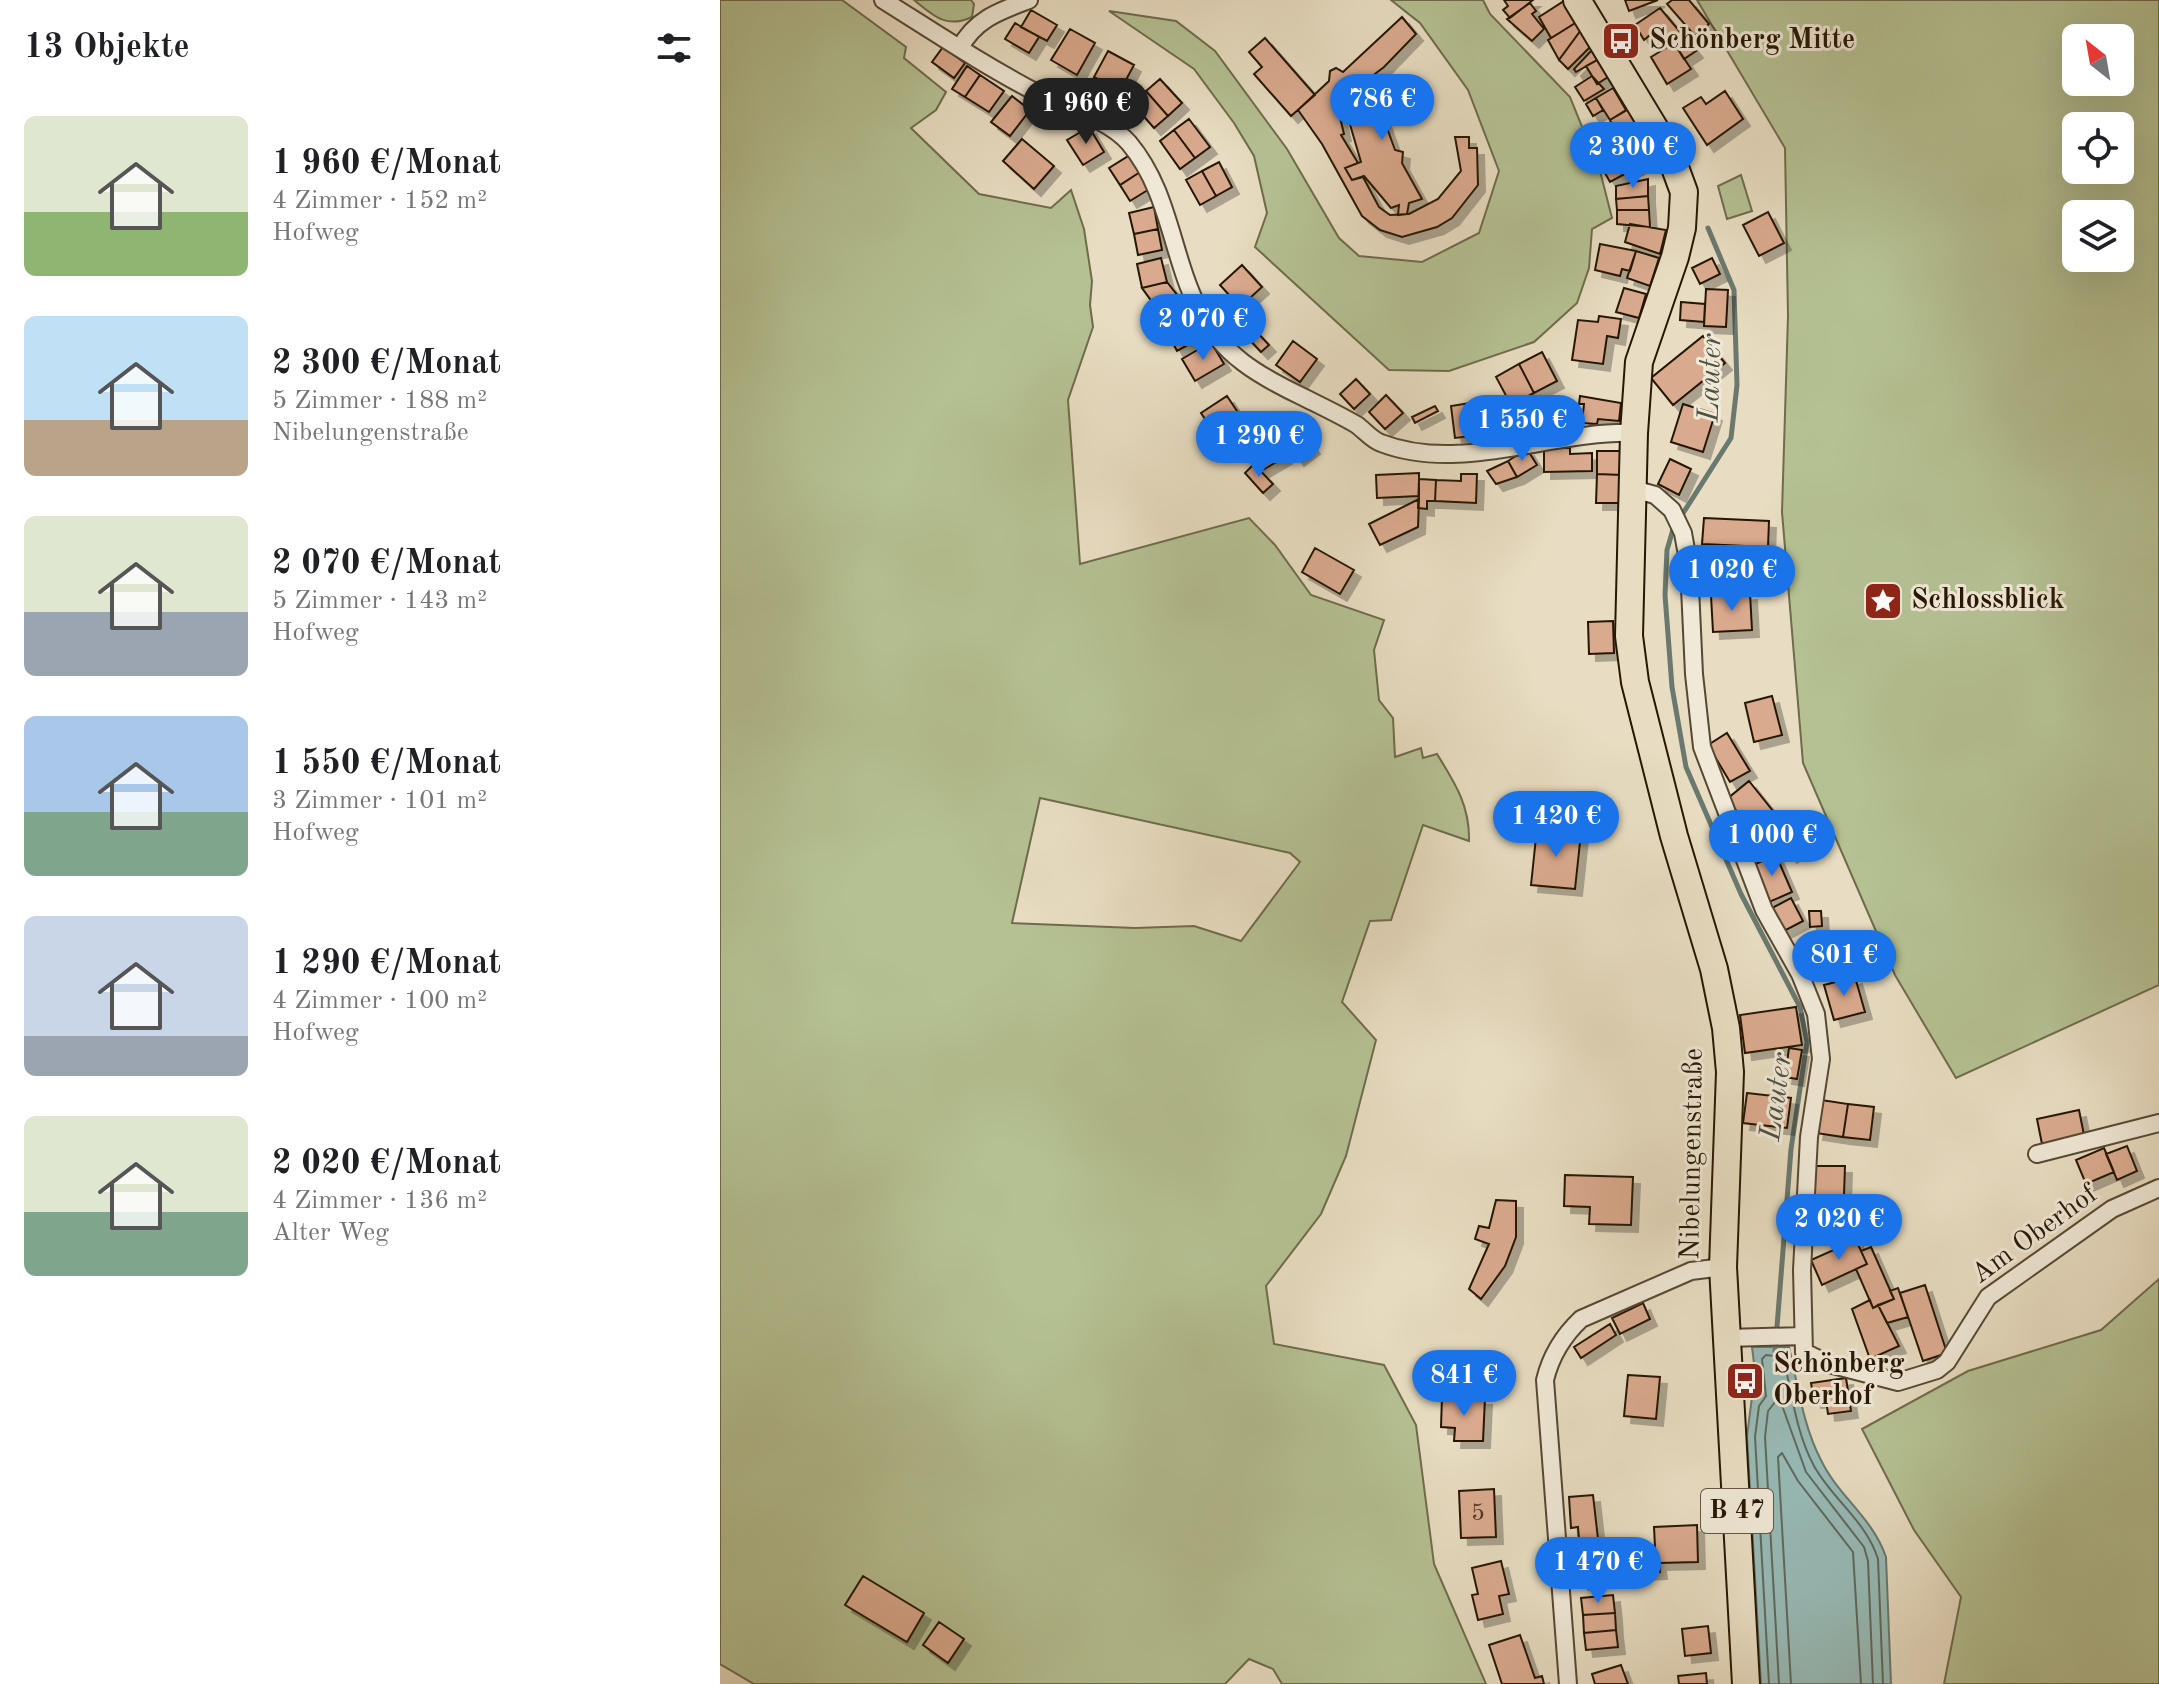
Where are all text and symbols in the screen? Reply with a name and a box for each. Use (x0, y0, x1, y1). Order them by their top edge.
bus stop icon: Schönberg Mitte (1600, 20, 1642, 62)
north arrow (2062, 24, 2134, 96)
map controls (2062, 24, 2134, 272)
icon: filters (652, 26, 696, 70)
place label: Schönberg Mitte (1649, 27, 1855, 55)
text: 13 Objekte (24, 31, 190, 65)
pin: 786 € (1326, 74, 1438, 142)
pin: 1 960 € (1012, 78, 1160, 146)
text: 786 € (1348, 87, 1416, 113)
text: 1 960 € (1041, 91, 1131, 117)
button: locate (2062, 112, 2134, 184)
pin: 2 300 € (1559, 122, 1707, 190)
text: 2 300 € (1588, 135, 1678, 161)
text: 1 960 €/Monat (272, 147, 501, 181)
icon: home (88, 148, 184, 244)
text: 4 Zimmer · 152 m² (272, 188, 487, 214)
button: layers (2062, 200, 2134, 272)
text: Hofweg (272, 220, 359, 246)
pin: 2 070 € (1129, 294, 1277, 362)
text: 2 070 € (1158, 307, 1248, 333)
water label: Lauter (1694, 332, 1728, 424)
text: 2 300 €/Monat (272, 347, 501, 381)
icon: home (88, 348, 184, 444)
text: 5 Zimmer · 188 m² (272, 388, 487, 414)
pin: 1 550 € (1448, 395, 1596, 463)
text: 1 550 € (1477, 408, 1567, 434)
pin: 1 290 € (1185, 411, 1333, 479)
text: Nibelungenstraße (272, 420, 469, 446)
text: 1 290 € (1214, 424, 1304, 450)
pin: 1 020 € (1658, 545, 1806, 613)
text: 2 070 €/Monat (272, 547, 501, 581)
icon: home (88, 548, 184, 644)
text: 1 020 € (1687, 558, 1777, 584)
place icon: Schlossblick (1862, 580, 1904, 622)
place label: Schlossblick (1911, 587, 2065, 615)
text: 5 Zimmer · 143 m² (272, 588, 487, 614)
text: Hofweg (272, 620, 359, 646)
text: 1 550 €/Monat (272, 747, 501, 781)
icon: home (88, 748, 184, 844)
text: 3 Zimmer · 101 m² (272, 788, 487, 814)
pin: 1 420 € (1482, 791, 1630, 859)
text: 1 420 € (1511, 804, 1601, 830)
pin: 1 000 € (1698, 810, 1846, 878)
text: Hofweg (272, 820, 359, 846)
text: 1 000 € (1727, 823, 1817, 849)
pin: 801 € (1788, 930, 1900, 998)
text: 801 € (1810, 943, 1878, 969)
text: 1 290 €/Monat (272, 947, 501, 981)
icon: home (88, 948, 184, 1044)
text: 4 Zimmer · 100 m² (272, 988, 487, 1014)
text: Hofweg (272, 1020, 359, 1046)
street label: Nibelungenstraße (1677, 1048, 1709, 1260)
water label: Lauter (1756, 1050, 1798, 1144)
text: 2 020 €/Monat (272, 1147, 501, 1181)
icon: home (88, 1148, 184, 1244)
street label: Am Oberhof (1967, 1179, 2105, 1290)
text: 4 Zimmer · 136 m² (272, 1188, 487, 1214)
pin: 2 020 € (1765, 1194, 1913, 1262)
text: 2 020 € (1794, 1207, 1884, 1233)
text: Alter Weg (272, 1220, 389, 1246)
pin: 841 € (1408, 1350, 1520, 1418)
place label: Schönberg Oberhof (1773, 1351, 1905, 1411)
bus stop icon: Schönberg Oberhof (1724, 1360, 1766, 1402)
text: 841 € (1430, 1363, 1498, 1389)
road number: B 47 (1701, 1489, 1773, 1533)
house number: 5 (1471, 1502, 1485, 1526)
pin: 1 470 € (1524, 1537, 1672, 1605)
text: 1 470 € (1553, 1550, 1643, 1576)

